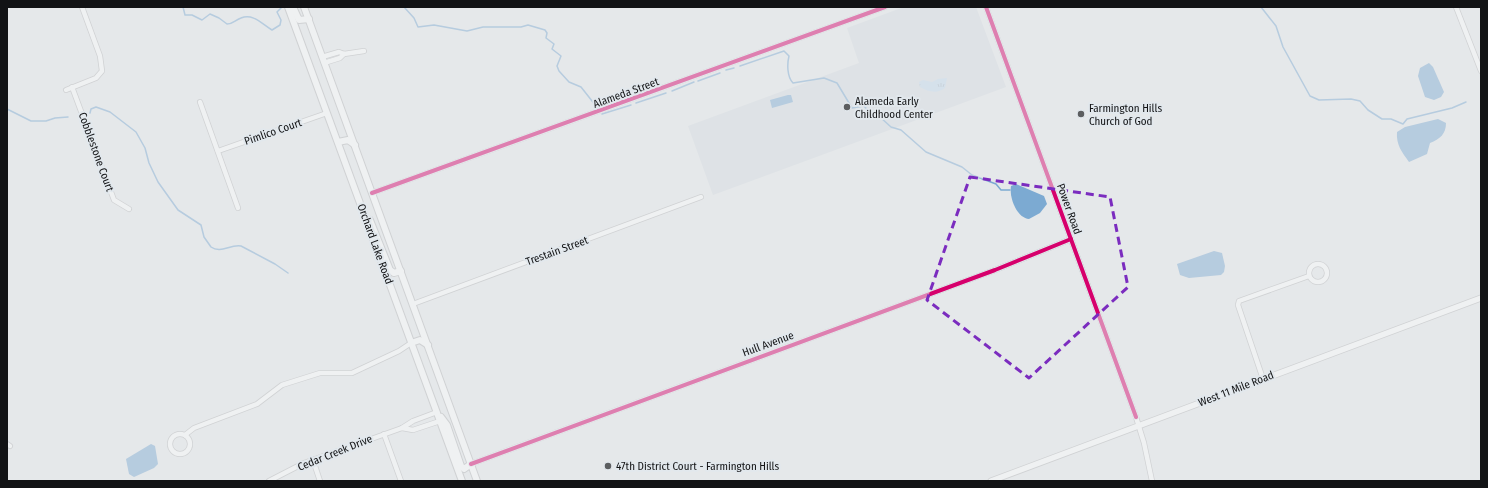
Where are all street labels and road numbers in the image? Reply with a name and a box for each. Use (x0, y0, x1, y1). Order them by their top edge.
street label: Alameda Street (591, 75, 661, 111)
street label: Cobblestone Court (76, 111, 116, 194)
street label: Pimlico Court (243, 116, 304, 148)
street label: Power Road (1054, 182, 1084, 236)
street label: Orchard Lake Road (354, 202, 396, 286)
street label: Trestain Street (524, 234, 590, 268)
street label: Hull Avenue (740, 329, 796, 359)
street label: West 11 Mile Road (1196, 369, 1276, 409)
street label: Cedar Creek Drive (296, 432, 374, 474)

